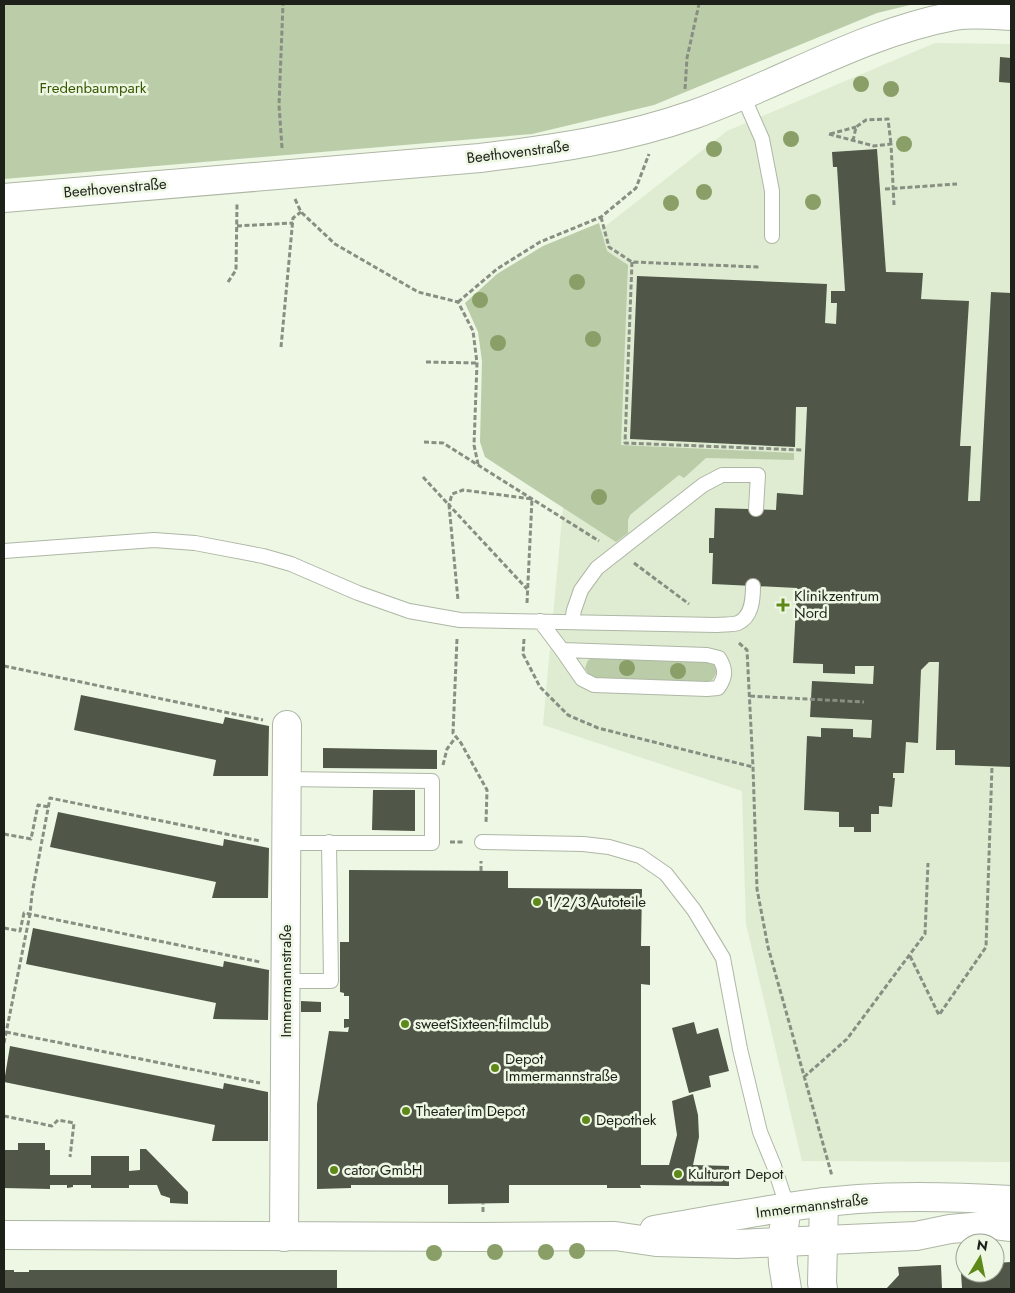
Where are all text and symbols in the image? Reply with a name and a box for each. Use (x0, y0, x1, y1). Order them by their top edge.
park label: Fredenbaumpark (40, 77, 147, 99)
street label: Beethovenstraße (465, 135, 571, 169)
street label: Beethovenstraße (63, 173, 168, 203)
place label: Klinikzentrum Nord (794, 585, 879, 624)
marker: Klinikzentrum Nord (776, 598, 790, 612)
place label: 1/2/3 Autoteile (547, 891, 646, 913)
marker: 1/2/3 Autoteile (531, 896, 543, 908)
street label: Immermannstraße (275, 924, 297, 1037)
place label: sweetSixteen-filmclub (415, 1013, 549, 1035)
marker: sweetSixteen-filmclub (399, 1018, 411, 1030)
place label: Depot Immermannstraße (505, 1048, 618, 1087)
marker: Depot Immermannstraße (489, 1062, 501, 1074)
place label: Theater im Depot (416, 1100, 526, 1122)
marker: Theater im Depot (400, 1105, 412, 1117)
place label: Depothek (596, 1109, 657, 1131)
marker: Depothek (580, 1114, 592, 1126)
place label: cator GmbH (344, 1159, 422, 1181)
place label: Kulturort Depot (688, 1163, 784, 1185)
marker: cator GmbH (328, 1164, 340, 1176)
marker: Kulturort Depot (672, 1168, 684, 1180)
street label: Immermannstraße (755, 1188, 870, 1224)
north arrow (955, 1233, 1005, 1283)
text: N (975, 1234, 989, 1256)

